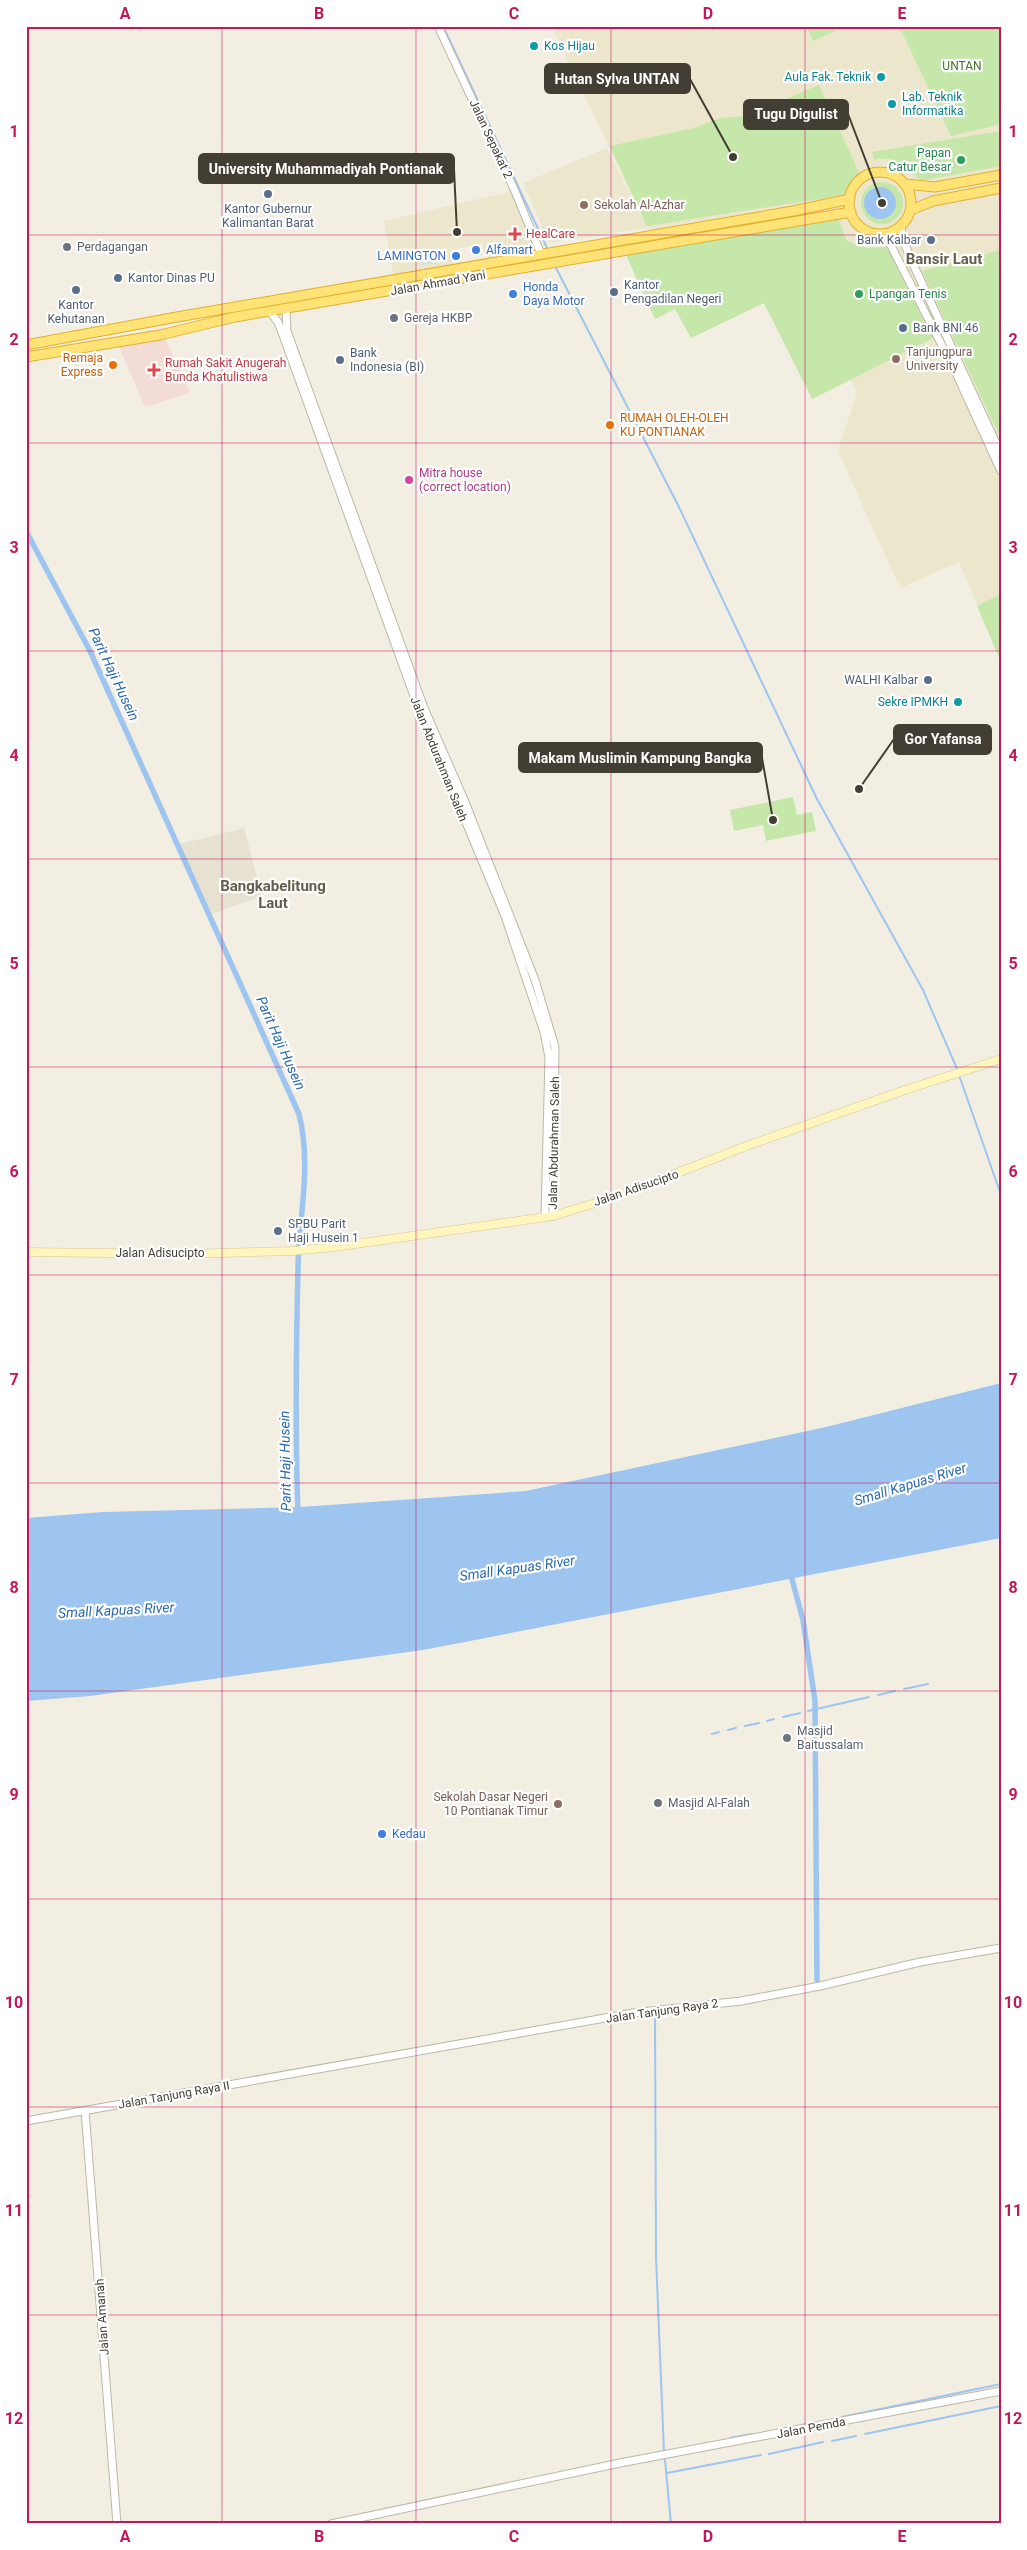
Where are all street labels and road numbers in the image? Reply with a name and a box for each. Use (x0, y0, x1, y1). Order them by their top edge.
street label: Jalan Sepakat 2 (467, 97, 515, 181)
street label: Jalan Ahmad Yani (389, 268, 487, 298)
street label: Jalan Abdurahman Saleh (408, 695, 470, 823)
street label: Jalan Abdurahman Saleh (546, 1076, 562, 1210)
street label: Jalan Adisucipto (592, 1167, 681, 1209)
street label: Jalan Adisucipto (115, 1246, 205, 1260)
street label: Jalan Tanjung Raya 2 (605, 1996, 719, 2026)
street label: Jalan Tanjung Raya II (117, 2078, 231, 2112)
street label: Jalan Amanah (92, 2278, 112, 2356)
street label: Jalan Pemda (775, 2414, 847, 2442)

